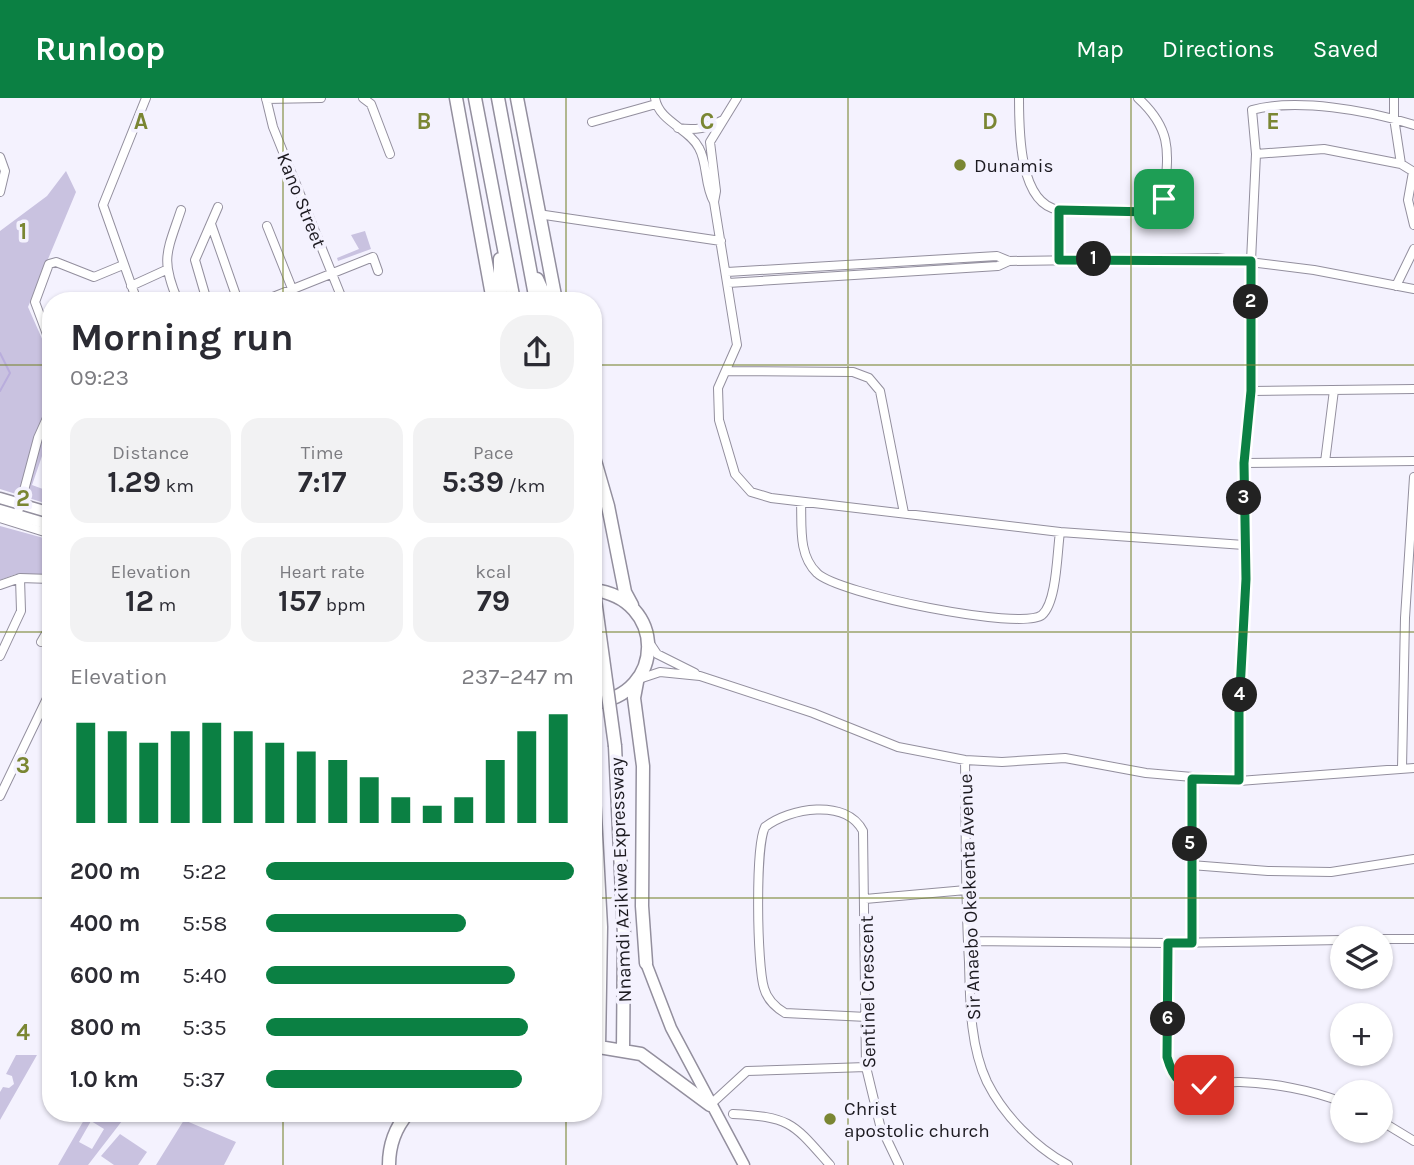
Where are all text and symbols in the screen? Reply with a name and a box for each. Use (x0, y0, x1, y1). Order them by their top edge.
text: Runloop (35, 30, 165, 68)
text: Map (1076, 35, 1124, 63)
text: Directions (1162, 35, 1275, 63)
text: Saved (1313, 35, 1379, 63)
text: A (134, 108, 148, 135)
text: B (417, 108, 431, 135)
text: C (700, 108, 714, 135)
text: D (982, 108, 998, 135)
text: E (1266, 108, 1280, 135)
street label: Kano Street (272, 150, 330, 251)
place label: Dunamis (974, 155, 1053, 177)
marker: Dunamis (952, 157, 968, 173)
pin (1134, 169, 1194, 229)
icon: arrive (1145, 180, 1183, 218)
text: 1 (19, 218, 27, 245)
pin: 1 (1076, 242, 1112, 276)
text: 1 (1090, 247, 1097, 269)
pin: 2 (1234, 284, 1268, 320)
text: 2 (1245, 290, 1256, 312)
text: Morning run (70, 315, 294, 360)
button: share (500, 315, 574, 389)
text: 09:23 (70, 364, 129, 391)
text: Distance (112, 442, 189, 464)
text: Time (301, 442, 343, 464)
text: Pace (473, 442, 514, 464)
text: 1.29 (107, 464, 161, 500)
text: 7:17 (298, 464, 346, 500)
text: 5:39 (441, 464, 504, 500)
text: km (161, 475, 194, 497)
text: /km (504, 475, 545, 497)
pin: 3 (1226, 480, 1262, 516)
text: 2 (16, 485, 30, 512)
text: 3 (1238, 486, 1249, 508)
text: Elevation (110, 561, 191, 583)
text: Heart rate (279, 561, 365, 583)
text: kcal (475, 561, 511, 583)
text: 12 (125, 583, 154, 619)
text: 157 (278, 583, 321, 619)
text: 79 (477, 583, 510, 619)
text: m (154, 594, 176, 616)
text: bpm (321, 594, 366, 616)
text: Elevation (70, 663, 167, 690)
text: 237–247 m (461, 663, 574, 690)
pin: 4 (1222, 678, 1258, 712)
text: 4 (1234, 683, 1245, 705)
text: 3 (16, 752, 30, 779)
street label: Nnamdi Azikiwe Expressway (606, 757, 636, 1003)
street label: Sir Anaebo Okekenta Avenue (955, 773, 985, 1021)
pin: 5 (1172, 826, 1208, 862)
text: 5 (1184, 832, 1195, 854)
text: 200 m (70, 858, 141, 885)
text: 5:22 (182, 858, 227, 885)
text: 400 m (70, 910, 140, 937)
text: 5:58 (182, 910, 227, 937)
street label: Sentinel Crescent (856, 915, 880, 1069)
map controls (1330, 926, 1393, 1143)
button: layers (1330, 926, 1393, 989)
text: 600 m (70, 962, 141, 989)
text: 5:40 (182, 962, 227, 989)
pin: 6 (1150, 1002, 1186, 1037)
button: + (1330, 1003, 1393, 1066)
text: 6 (1162, 1007, 1173, 1029)
text: 800 m (70, 1014, 142, 1041)
text: 5:35 (182, 1014, 227, 1041)
text: 4 (16, 1019, 30, 1046)
pin (1174, 1055, 1234, 1115)
text: 1.0 km (70, 1066, 139, 1093)
text: 5:37 (182, 1066, 225, 1093)
icon: check (1185, 1066, 1223, 1104)
button: − (1330, 1080, 1393, 1143)
place label: Christ apostolic church (844, 1098, 990, 1142)
marker: Christ apostolic church (822, 1111, 838, 1127)

